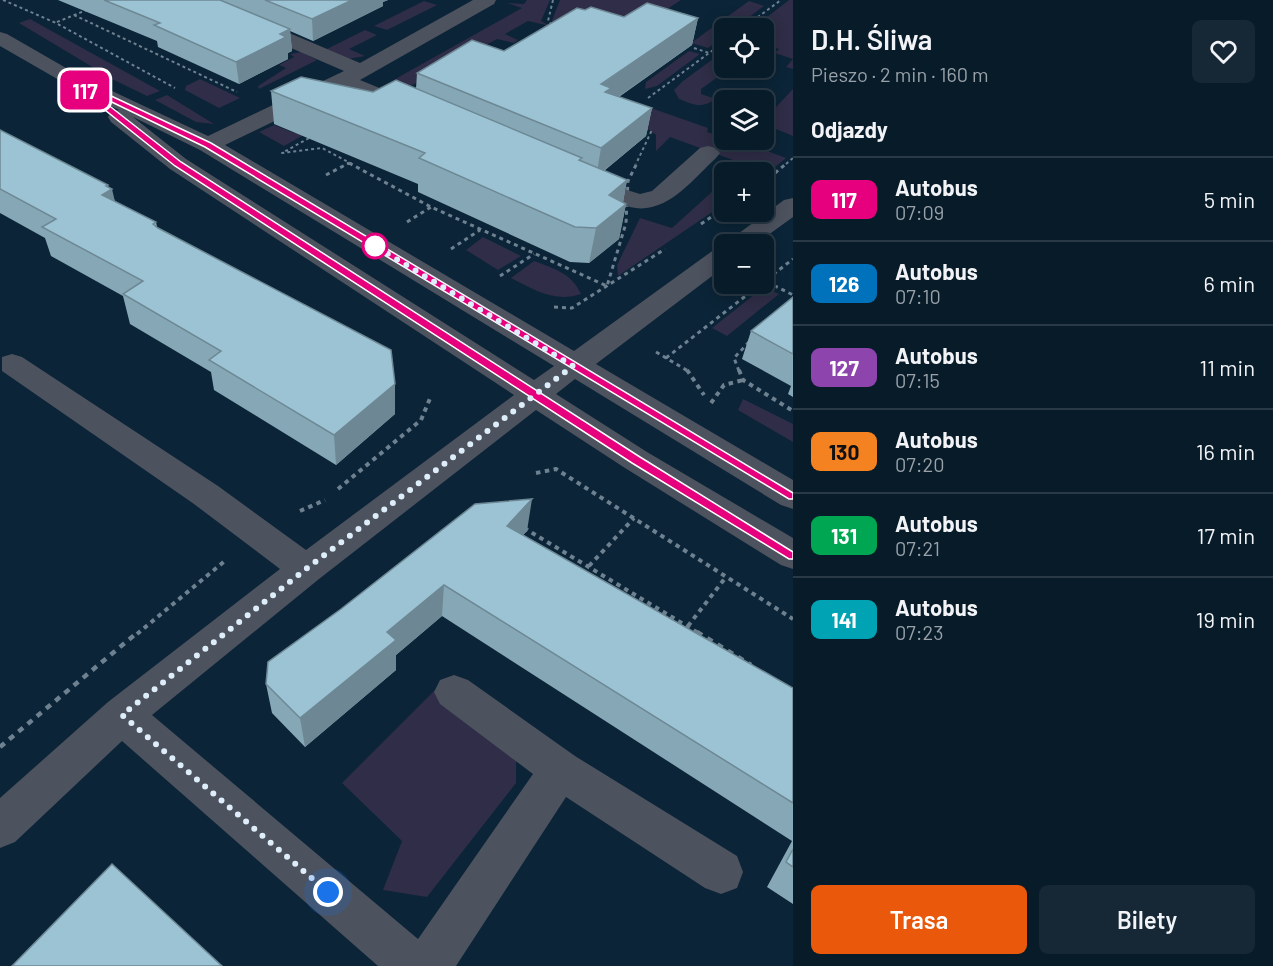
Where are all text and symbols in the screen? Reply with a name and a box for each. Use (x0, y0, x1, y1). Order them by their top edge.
map controls (714, 18, 774, 294)
button: locate (714, 18, 774, 78)
button: heart (1192, 20, 1255, 83)
text: D.H. Śliwa (811, 22, 932, 56)
text: Pieszo · 2 min · 160 m (811, 62, 989, 86)
line badge: 117 (50, 70, 119, 110)
text: 117 (72, 78, 98, 103)
button: layers (714, 90, 774, 150)
text: Odjazdy (811, 116, 888, 142)
button: + (714, 162, 774, 222)
text: Autobus (895, 174, 978, 200)
text: 5 min (1204, 186, 1255, 212)
text: 117 (831, 187, 857, 212)
text: 07:09 (895, 200, 944, 224)
unlabelled marker (362, 233, 388, 259)
button: − (714, 234, 774, 294)
text: Autobus (895, 258, 978, 284)
text: 6 min (1204, 270, 1255, 296)
text: 126 (829, 271, 859, 296)
text: 07:10 (895, 284, 941, 308)
text: Autobus (895, 342, 978, 368)
text: 11 min (1199, 354, 1255, 380)
text: 127 (829, 355, 859, 380)
text: 07:15 (895, 368, 940, 392)
text: Autobus (895, 426, 978, 452)
text: 16 min (1196, 438, 1255, 464)
text: 130 (829, 439, 859, 464)
text: 07:20 (895, 452, 945, 476)
text: Autobus (895, 510, 978, 536)
text: 17 min (1197, 522, 1255, 548)
text: 131 (831, 523, 857, 548)
text: 07:21 (895, 536, 940, 560)
text: Autobus (895, 594, 978, 620)
text: 19 min (1196, 606, 1255, 632)
text: 141 (831, 607, 857, 632)
text: 07:23 (895, 620, 943, 644)
your location (313, 877, 343, 907)
button: Trasa (811, 885, 1027, 954)
button: Bilety (1039, 885, 1255, 954)

